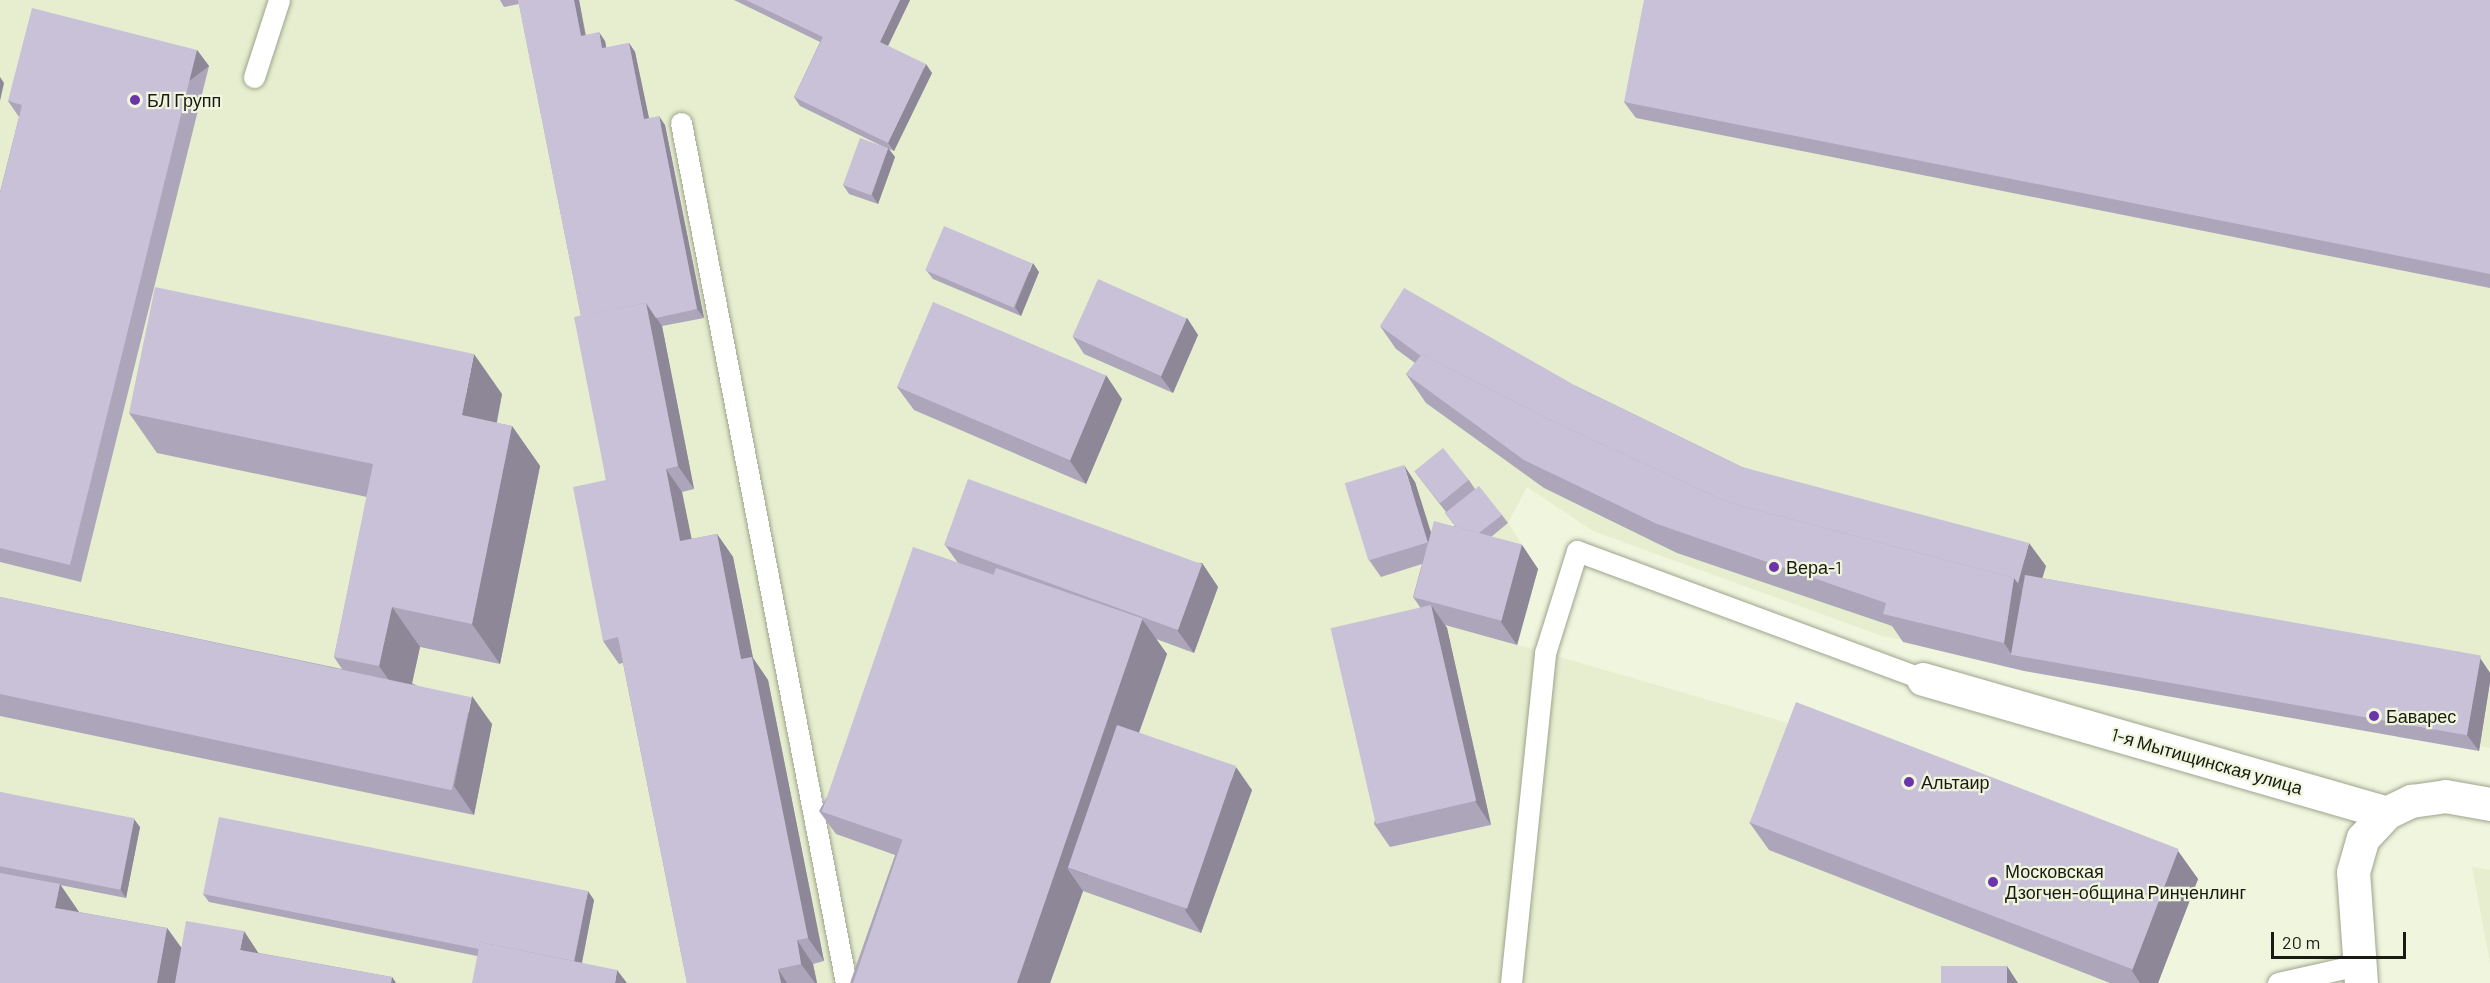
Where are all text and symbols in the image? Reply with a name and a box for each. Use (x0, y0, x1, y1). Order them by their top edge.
place label: БЛ Групп (147, 89, 221, 111)
marker: БЛ Групп (128, 93, 142, 107)
place label: Вера-1 (1786, 556, 1841, 578)
marker: Вера-1 (1767, 560, 1781, 574)
place label: Баварес (2386, 705, 2456, 727)
marker: Баварес (2367, 709, 2381, 723)
street label: 1-я Мытищинская улица (2109, 723, 2305, 799)
place label: Альтаир (1921, 771, 1990, 793)
marker: Альтаир (1902, 775, 1916, 789)
place label: Московская Дзогчен-община Ринченлинг (2005, 861, 2246, 904)
marker: Московская Дзогчен-община Ринченлинг (1986, 875, 2000, 889)
scale bar (2274, 920, 2409, 958)
text: 20 m (2282, 931, 2320, 953)

